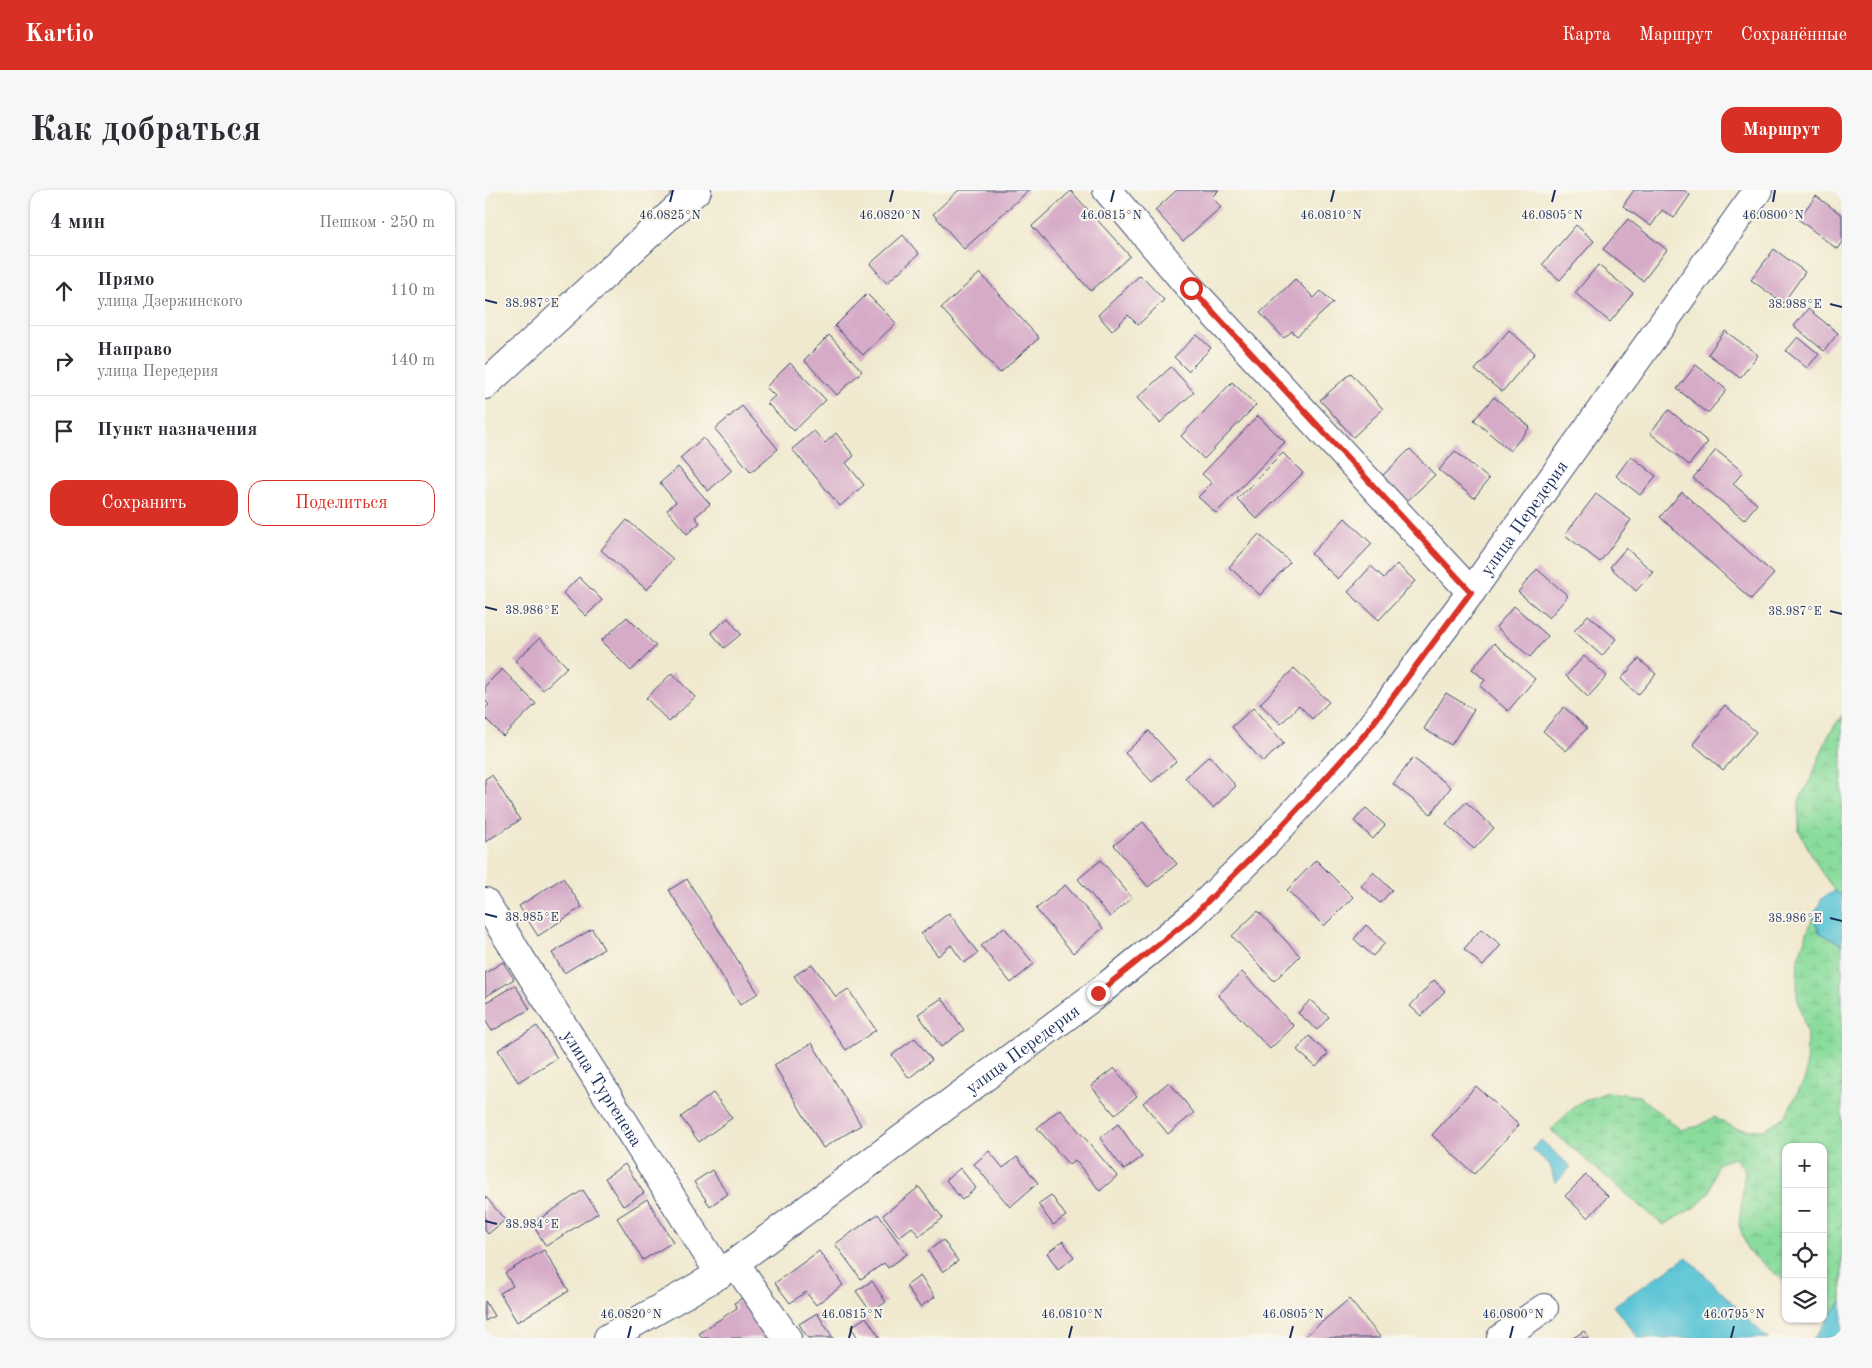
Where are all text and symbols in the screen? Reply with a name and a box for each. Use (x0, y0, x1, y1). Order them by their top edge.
text: Kartio (25, 23, 94, 47)
text: Карта (1562, 26, 1611, 44)
text: Маршрут (1639, 26, 1713, 44)
text: Сохранённые (1741, 26, 1847, 44)
button: Маршрут (1721, 107, 1842, 153)
text: Как добраться (30, 113, 261, 148)
text: 46.0825°N (639, 209, 701, 222)
text: 46.0815°N (1080, 209, 1142, 222)
text: 46.0805°N (1521, 209, 1583, 222)
text: 46.0820°N (859, 210, 921, 222)
text: 46.0810°N (1300, 210, 1362, 222)
text: 46.0800°N (1742, 210, 1804, 222)
text: 4 мин (50, 212, 105, 233)
text: Пешком · 250 m (319, 215, 435, 231)
text: Прямо (97, 271, 155, 290)
icon: ahead (50, 277, 78, 305)
route start (1180, 277, 1203, 300)
text: 110 m (390, 283, 435, 299)
text: улица Дзержинского (97, 294, 243, 310)
text: 38.987°E (505, 298, 559, 310)
text: 38.988°E (1768, 299, 1822, 311)
text: Направо (97, 341, 172, 360)
icon: right (50, 347, 78, 375)
text: 140 m (390, 353, 435, 369)
text: улица Передерия (97, 364, 218, 380)
icon: arrive (50, 417, 78, 445)
text: Пункт назначения (97, 421, 257, 440)
street label: улица Передерия (1478, 458, 1572, 579)
button: Сохранить (50, 480, 238, 526)
button: Поделиться (248, 480, 435, 526)
text: 38.986°E (505, 605, 559, 617)
text: 38.987°E (1768, 606, 1822, 618)
text: 38.985°E (505, 911, 559, 924)
text: 38.986°E (1768, 913, 1822, 925)
route end (1087, 982, 1110, 1005)
street label: улица Передерия (963, 1002, 1083, 1098)
street label: улица Тургенева (558, 1027, 645, 1150)
map controls (1782, 1143, 1827, 1323)
button: + (1782, 1143, 1827, 1188)
button: − (1782, 1188, 1827, 1233)
text: 38.984°E (505, 1219, 559, 1231)
button: locate (1782, 1233, 1827, 1278)
button: layers (1782, 1278, 1827, 1323)
text: 46.0815°N (821, 1308, 883, 1321)
text: 46.0805°N (1262, 1308, 1324, 1321)
text: 46.0795°N (1703, 1308, 1765, 1321)
text: 46.0820°N (600, 1309, 662, 1321)
text: 46.0810°N (1041, 1309, 1103, 1321)
text: 46.0800°N (1482, 1309, 1544, 1321)

